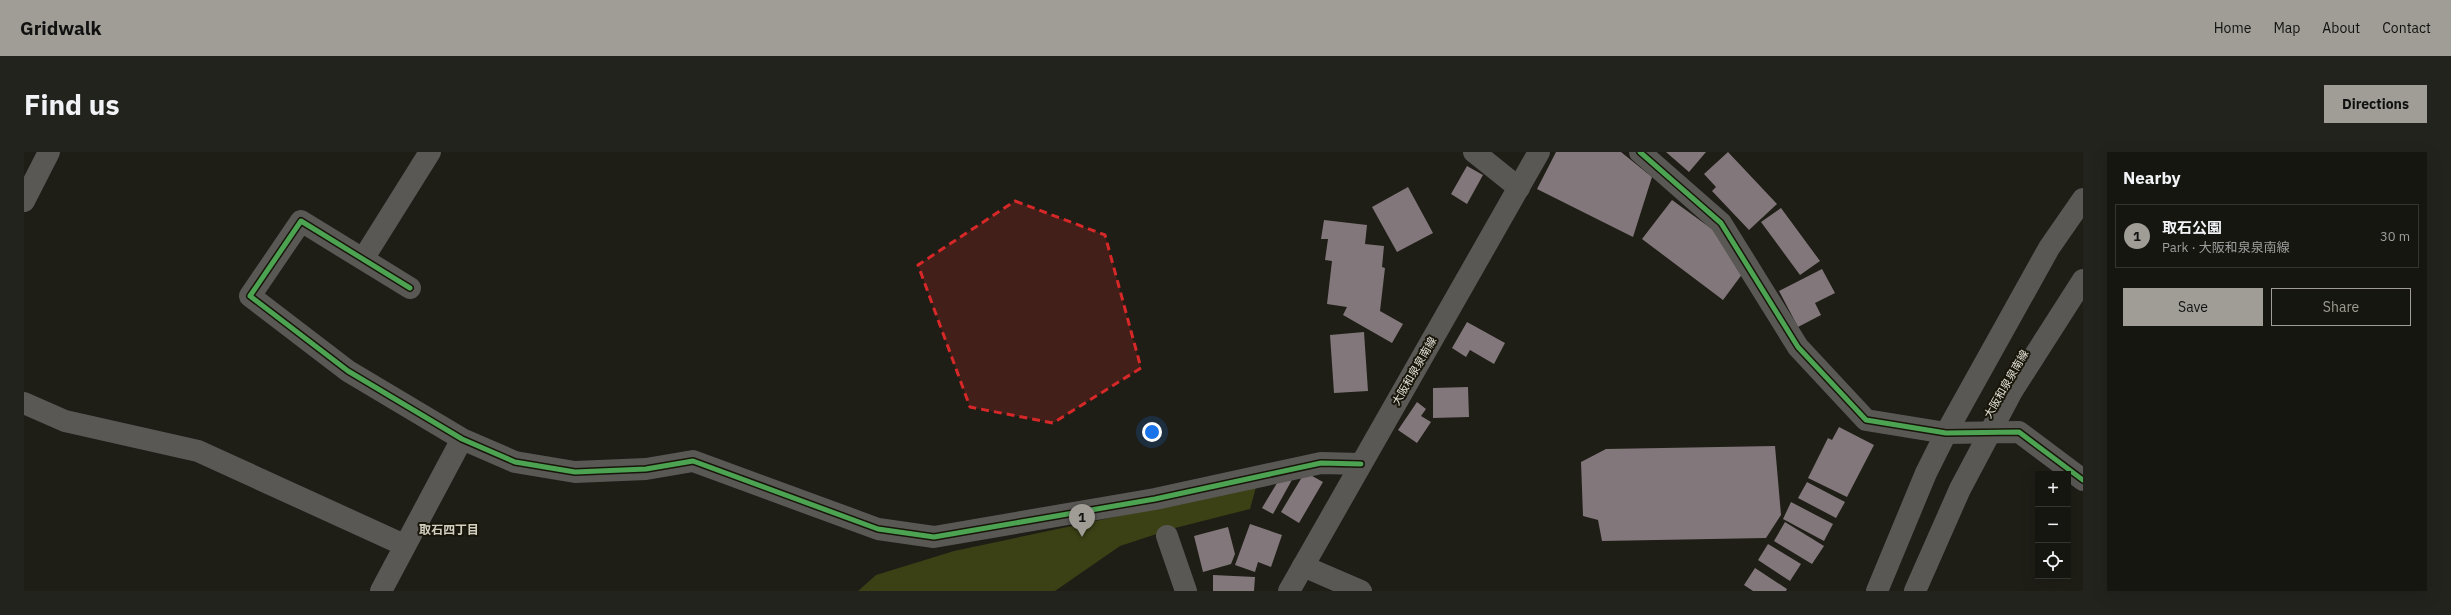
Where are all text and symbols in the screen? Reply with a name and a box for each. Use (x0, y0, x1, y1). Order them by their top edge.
text: Gridwalk (20, 16, 102, 40)
text: Home (2214, 19, 2251, 37)
text: Map (2273, 19, 2300, 37)
text: About (2322, 19, 2360, 37)
text: Contact (2382, 19, 2431, 37)
button: Directions (2324, 85, 2427, 123)
text: Find us (24, 86, 120, 123)
text: Nearby (2123, 167, 2181, 189)
text: 取石公園 (2162, 218, 2222, 237)
text: 1 (2133, 228, 2141, 245)
text: 30 m (2380, 228, 2410, 245)
text: Park · 大阪和泉泉南線 (2162, 239, 2290, 256)
button: Save (2123, 288, 2263, 326)
button: Share (2271, 288, 2411, 326)
street label: 大阪和泉泉南線 (1389, 334, 1439, 408)
street label: 大阪和泉泉南線 (1981, 347, 2031, 421)
your location (1142, 422, 1162, 442)
map controls (2035, 471, 2071, 579)
button: + (2035, 471, 2071, 507)
pin: 1 (1069, 504, 1095, 537)
button: − (2035, 507, 2071, 543)
district label: 取石四丁目 (419, 522, 479, 537)
button: locate (2035, 543, 2071, 579)

